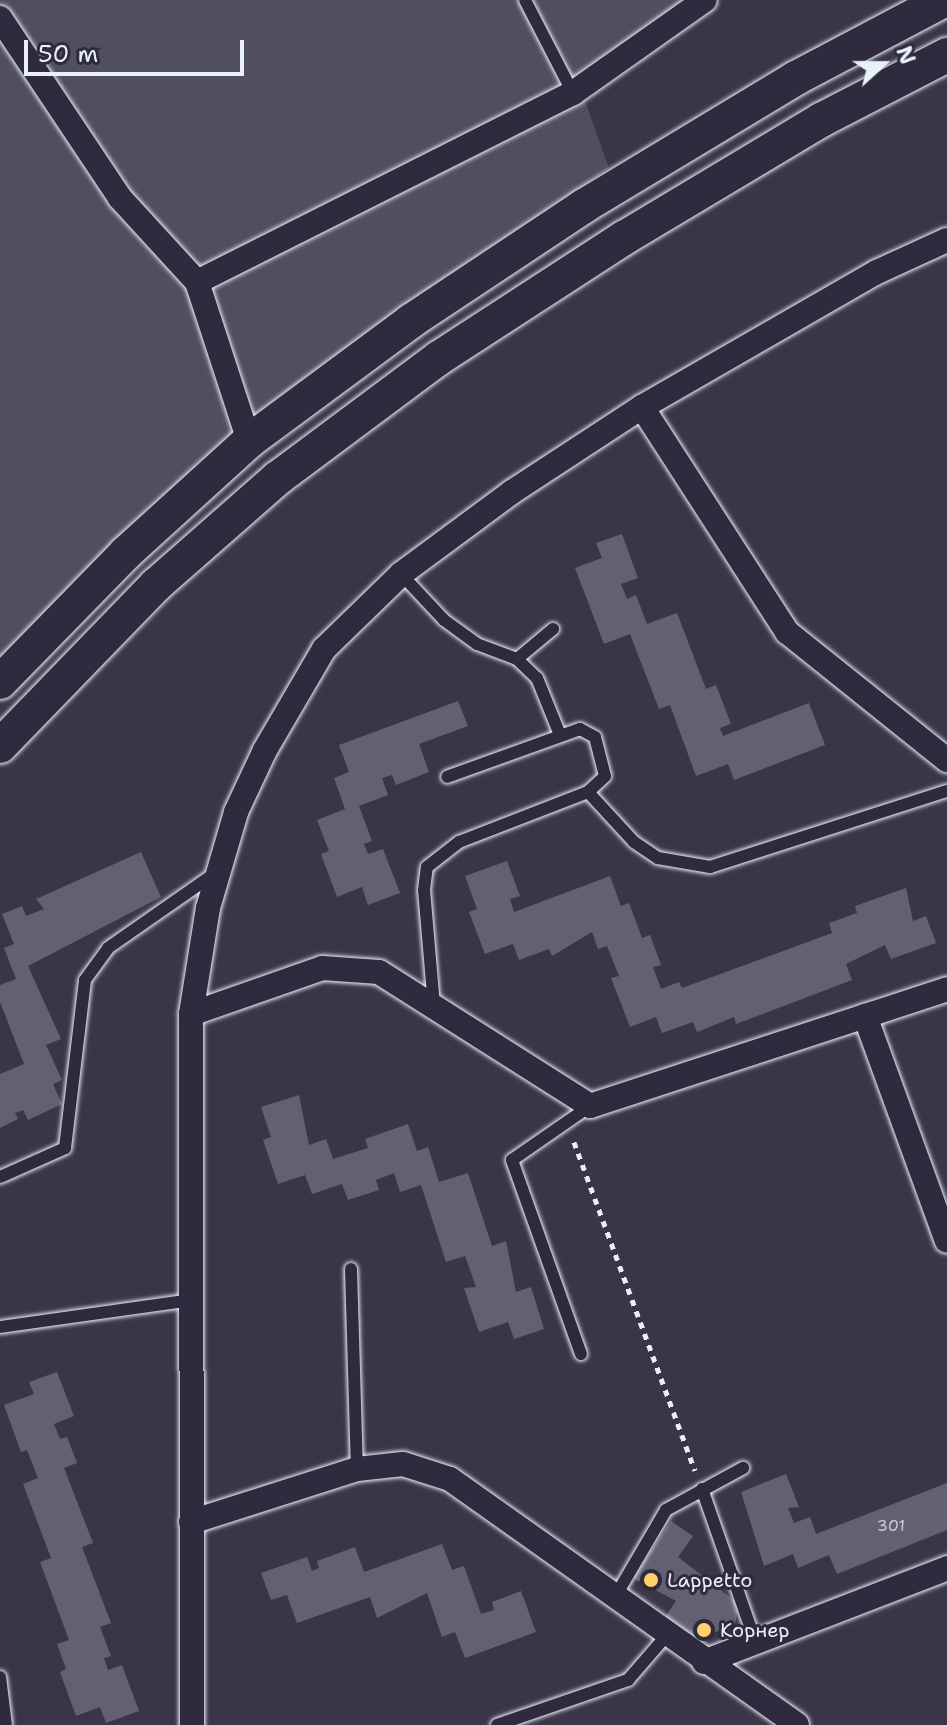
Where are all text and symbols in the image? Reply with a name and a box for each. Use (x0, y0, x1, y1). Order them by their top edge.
scale bar (28, 24, 248, 74)
north arrow (843, 24, 923, 104)
text: 50 m (38, 38, 98, 70)
text: N (889, 42, 923, 69)
house number: 301 (877, 1516, 905, 1536)
place label: Lappetto (667, 1568, 752, 1592)
marker: Lappetto (642, 1571, 660, 1589)
place label: Корнер (720, 1618, 790, 1642)
marker: Корнер (695, 1621, 713, 1639)

